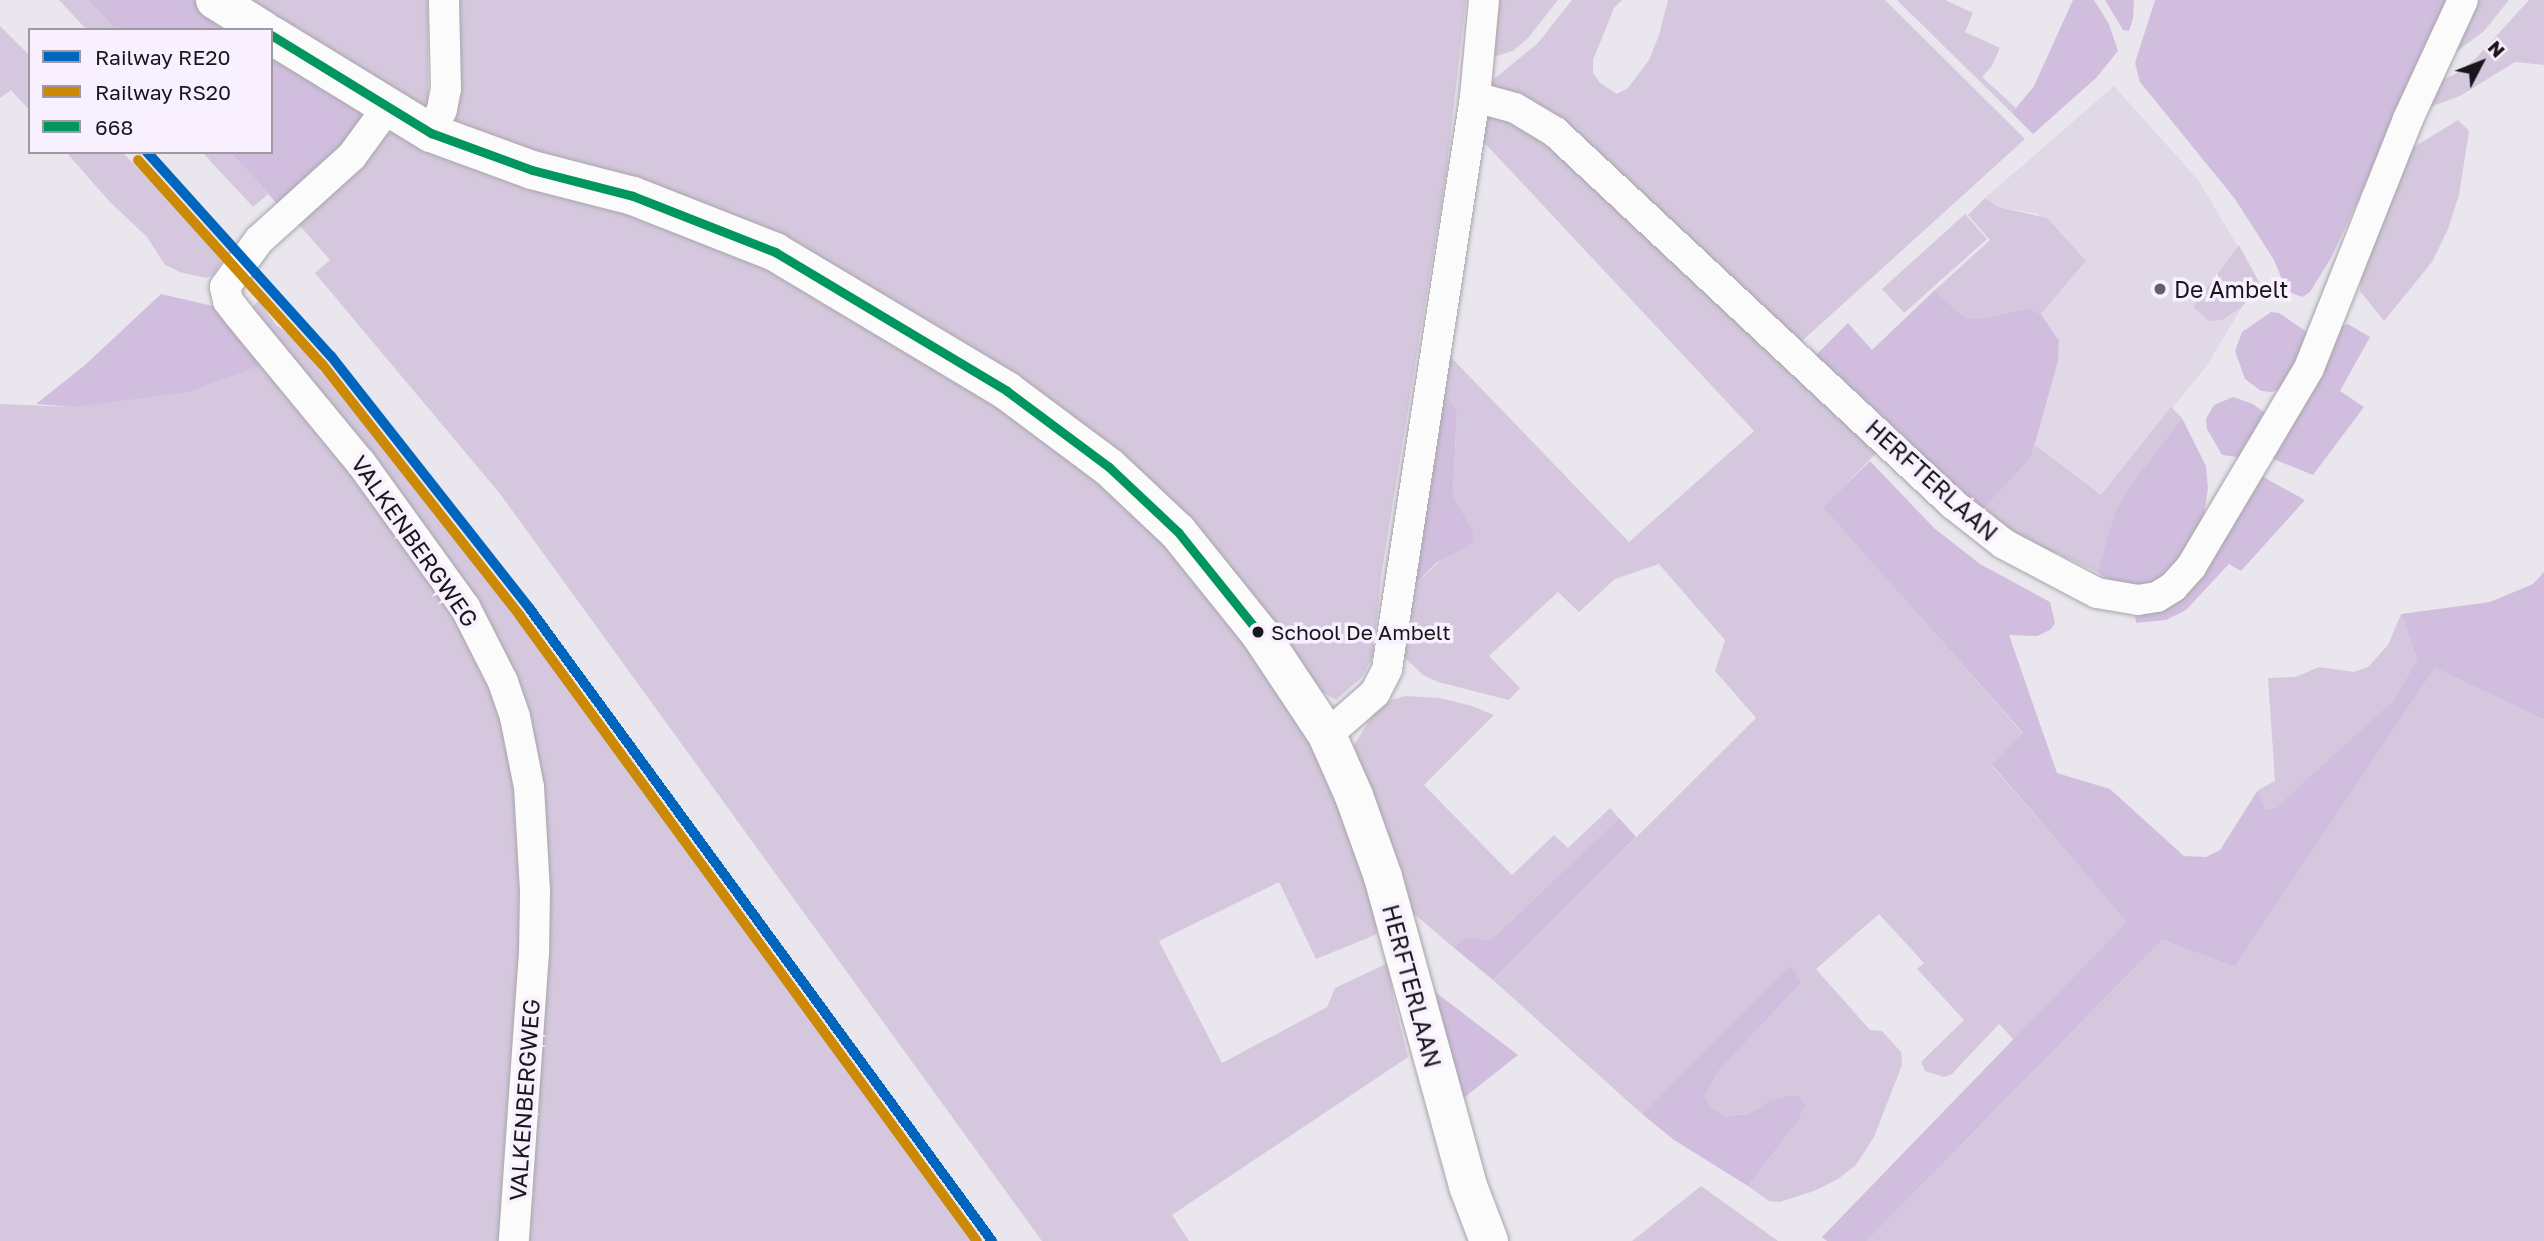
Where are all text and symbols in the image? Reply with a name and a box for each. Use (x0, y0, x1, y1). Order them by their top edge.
legend (28, 28, 273, 154)
north arrow (2446, 28, 2516, 98)
text: N (2484, 36, 2510, 62)
text: Railway RE20 (95, 44, 230, 70)
text: Railway RS20 (95, 79, 231, 105)
text: 668 (95, 114, 133, 140)
place label: De Ambelt (2174, 275, 2289, 303)
marker: De Ambelt (2152, 281, 2168, 297)
street label: HERFTERLAAN (1860, 414, 2004, 546)
street label: VALKENBERGWEG (346, 450, 484, 632)
place label: School De Ambelt (1271, 619, 1451, 645)
marker: School De Ambelt (1251, 625, 1265, 639)
street label: HERFTERLAAN (1377, 901, 1447, 1071)
street label: VALKENBERGWEG (503, 998, 545, 1202)

